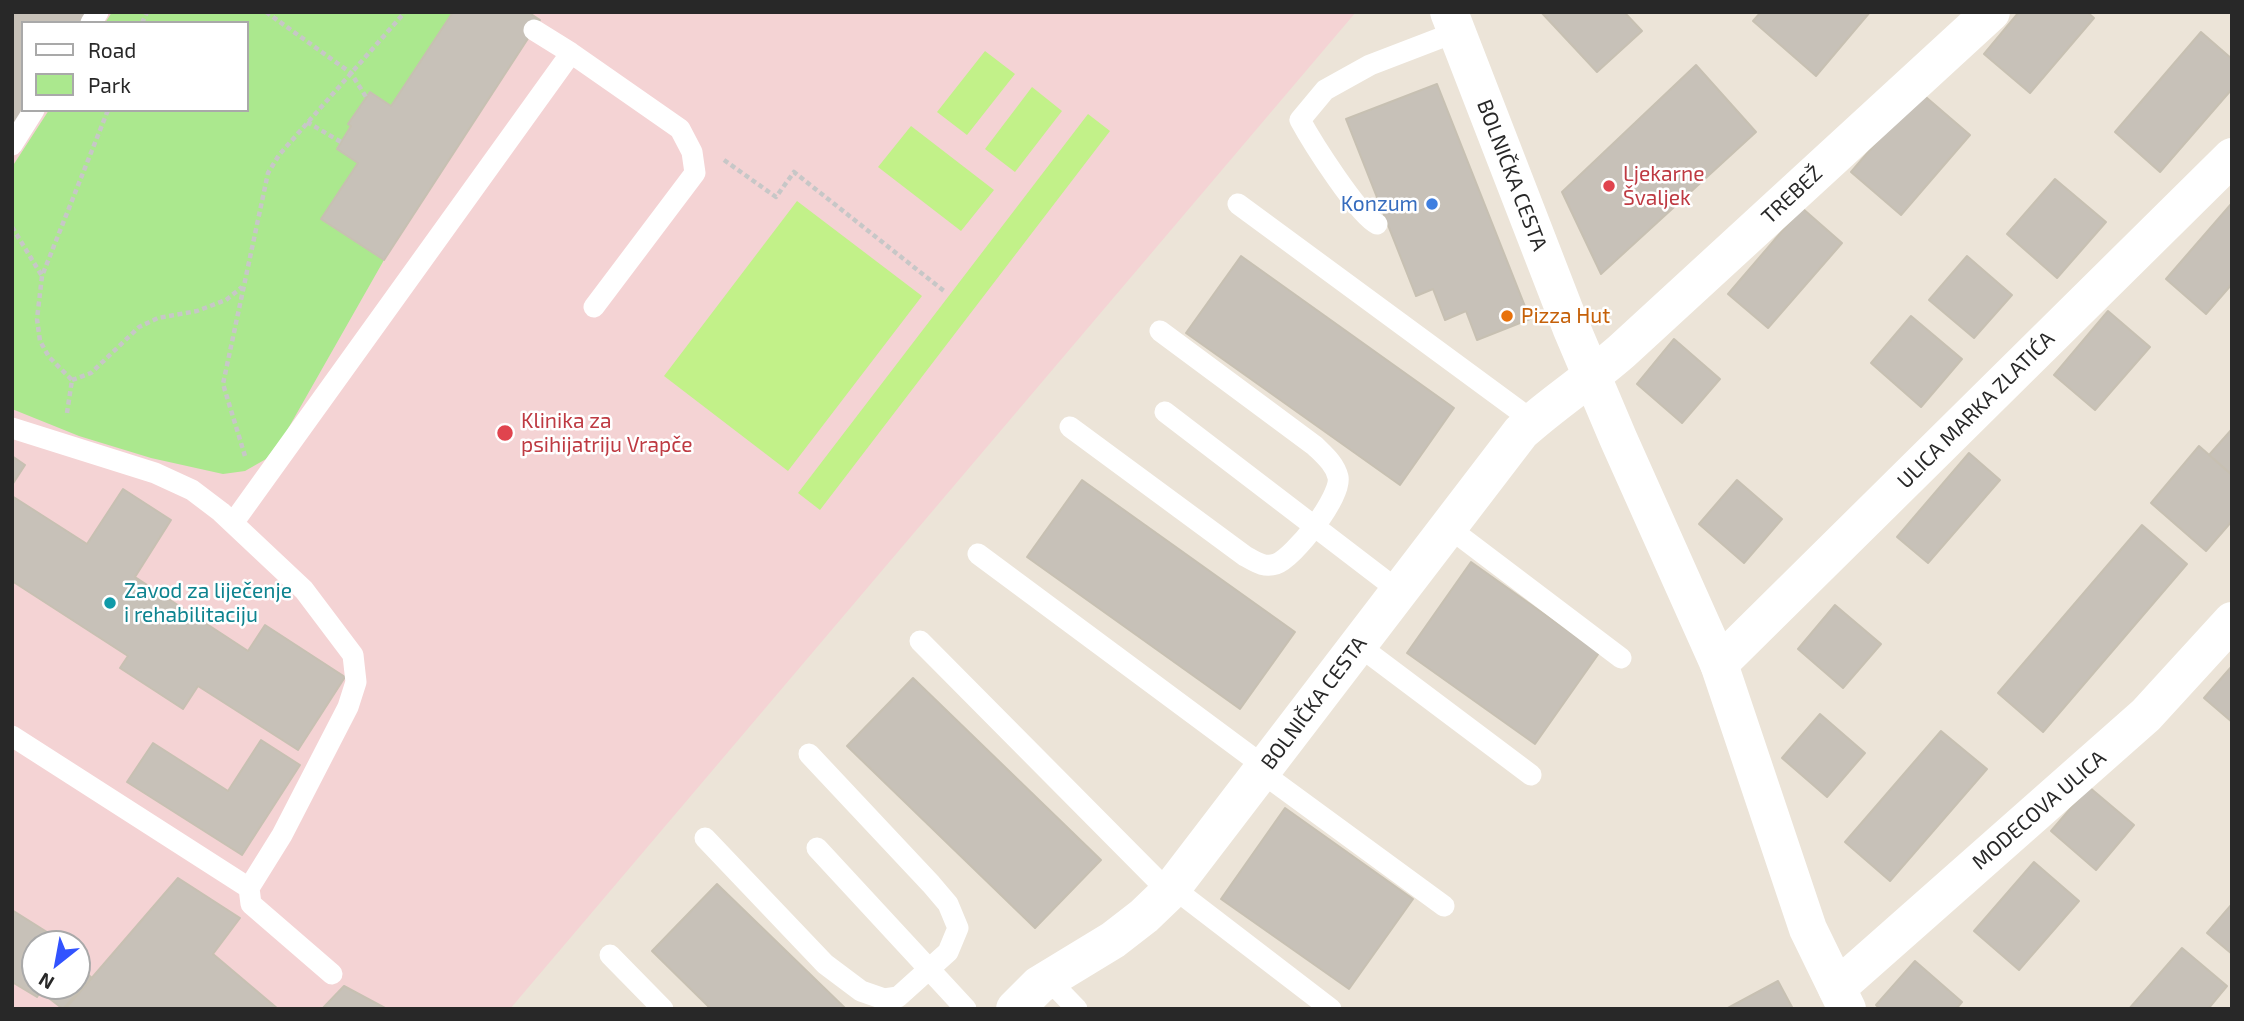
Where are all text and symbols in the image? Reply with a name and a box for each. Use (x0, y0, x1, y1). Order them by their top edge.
legend (21, 21, 248, 112)
text: Road (88, 37, 136, 62)
text: Park (88, 72, 131, 97)
street label: BOLNIČKA CESTA (1472, 96, 1552, 254)
place label: Ljekarne Švaljek (1623, 161, 1704, 211)
street label: TREBEŽ (1756, 161, 1828, 229)
marker: Ljekarne Švaljek (1601, 178, 1617, 194)
place label: Konzum (1341, 191, 1418, 217)
marker: Konzum (1424, 196, 1440, 212)
place label: Pizza Hut (1521, 303, 1610, 329)
marker: Pizza Hut (1499, 308, 1515, 324)
street label: ULICA MARKA ZLATIĆA (1892, 326, 2060, 494)
place label: Klinika za psihijatriju Vrapče (521, 408, 693, 458)
marker: Klinika za psihijatriju Vrapče (495, 423, 515, 443)
place label: Zavod za liječenje i rehabilitaciju (124, 578, 292, 628)
marker: Zavod za liječenje i rehabilitaciju (102, 595, 118, 611)
street label: BOLNIČKA CESTA (1256, 632, 1372, 774)
street label: MODECOVA ULICA (1967, 745, 2111, 875)
north arrow (21, 930, 91, 1000)
text: N (34, 968, 58, 995)

